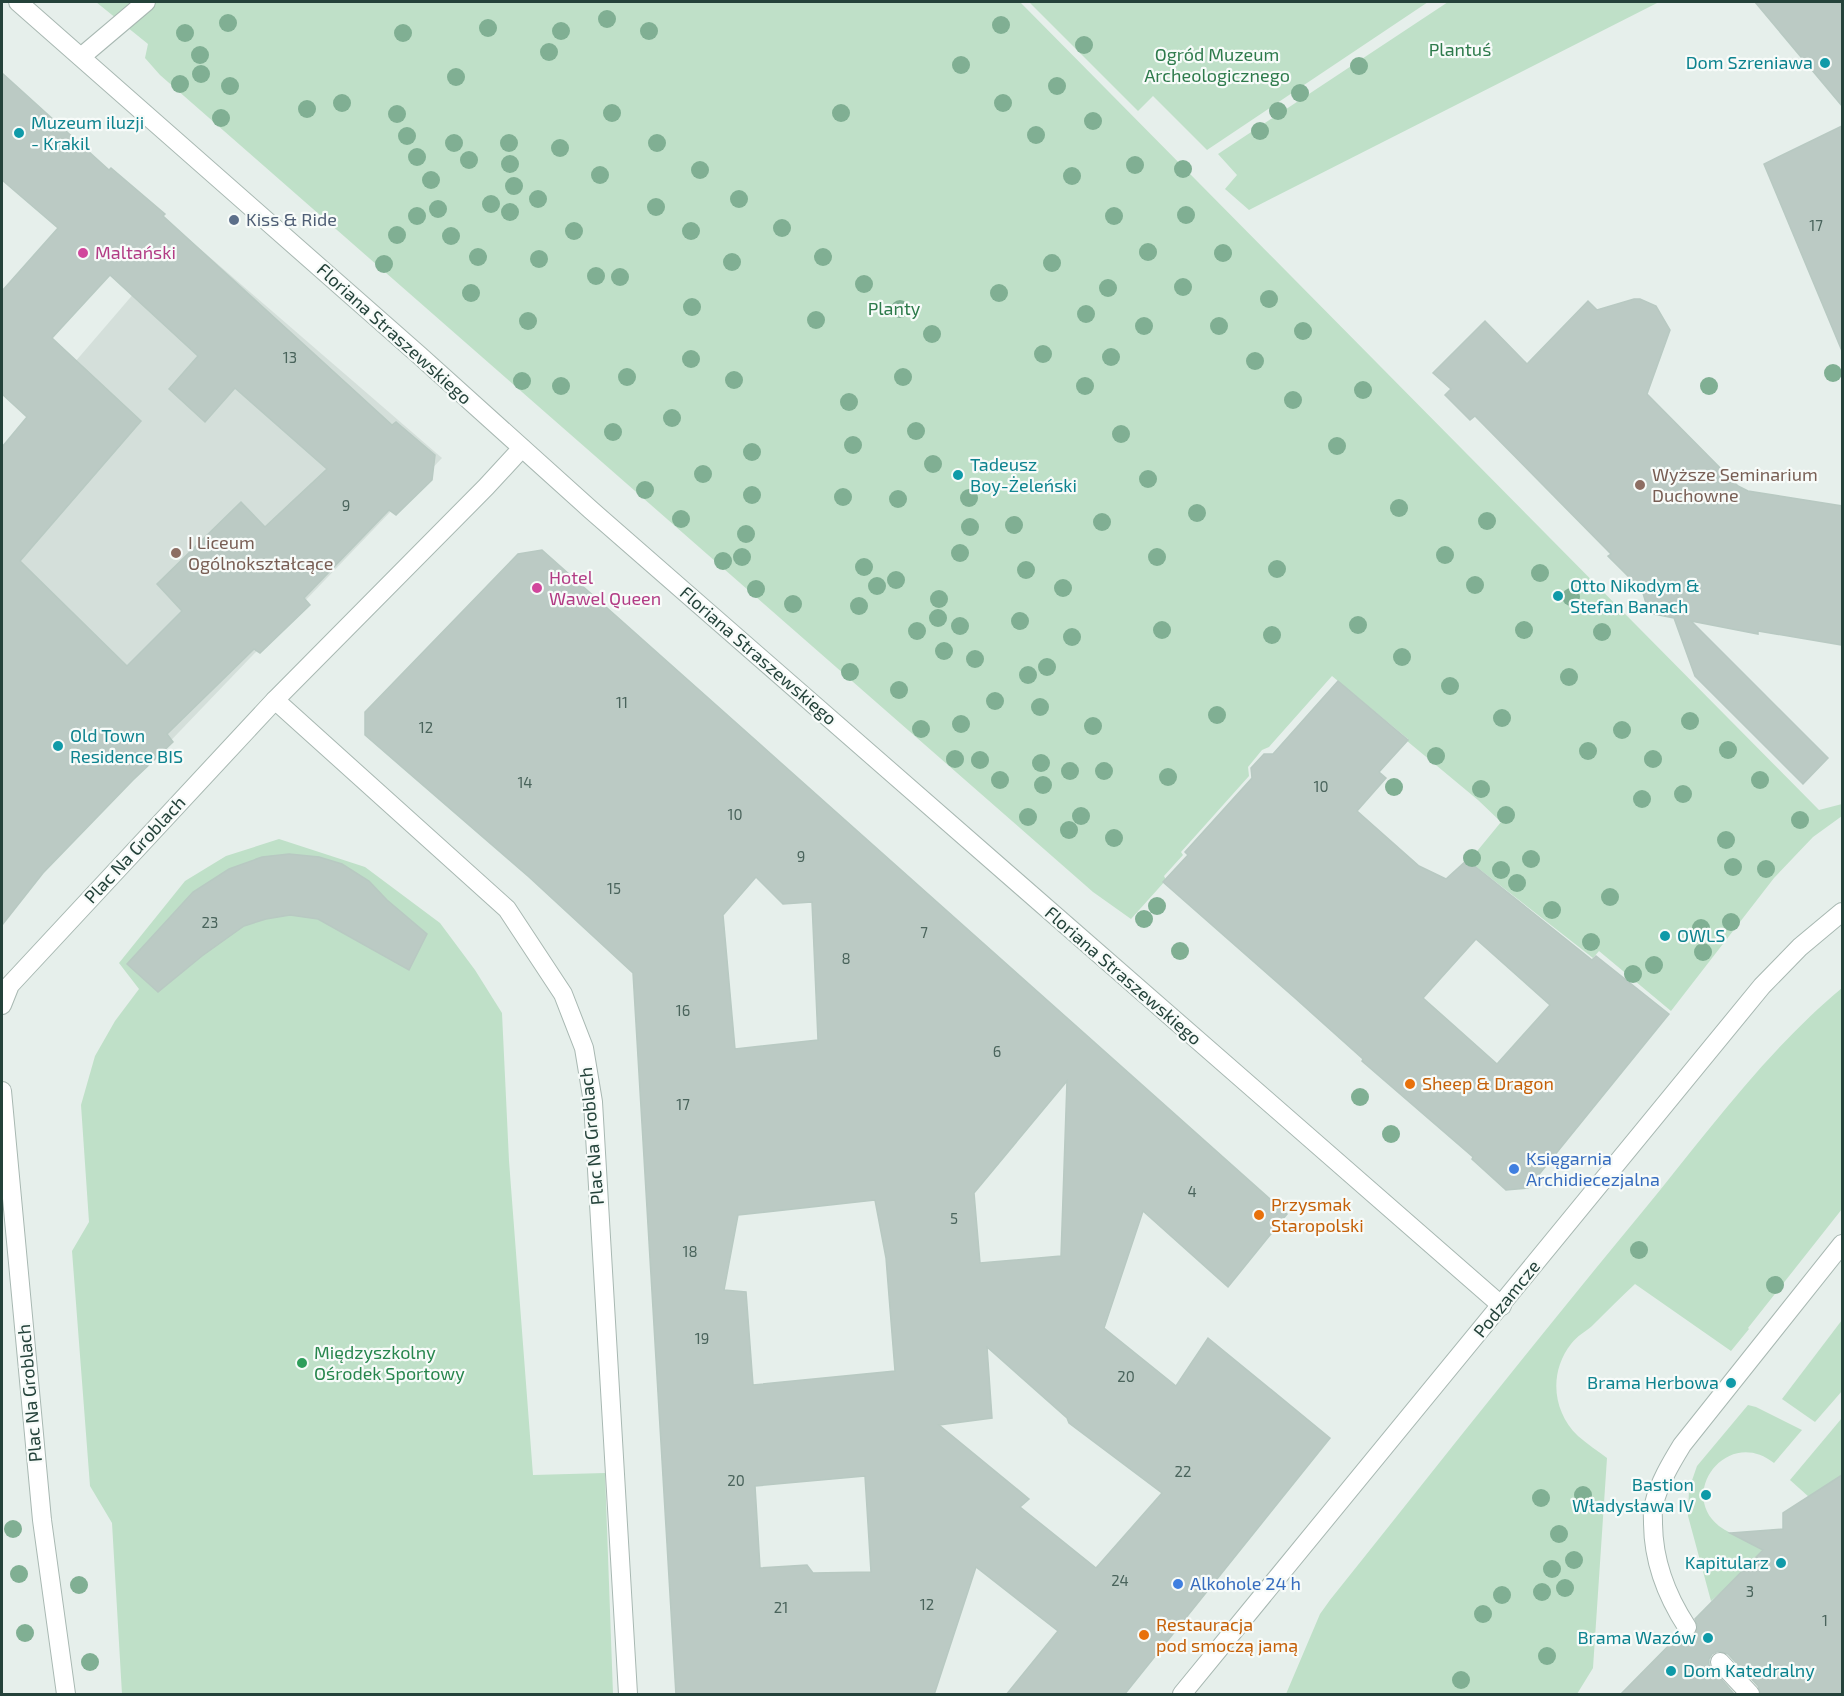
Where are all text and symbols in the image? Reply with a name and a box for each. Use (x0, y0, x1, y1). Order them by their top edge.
park label: Plantuś (1429, 38, 1491, 60)
park label: Ogród Muzeum Archeologicznego (1144, 43, 1290, 86)
place label: Dom Szreniawa (1686, 51, 1813, 73)
marker: Dom Szreniawa (1818, 56, 1832, 70)
place label: Muzeum iluzji - Krakil (31, 111, 144, 154)
marker: Muzeum iluzji - Krakil (12, 126, 26, 140)
place label: Kiss & Ride (246, 208, 337, 230)
marker: Kiss & Ride (227, 213, 241, 227)
house number: 17 (1809, 216, 1823, 234)
place label: Maltański (95, 241, 176, 263)
marker: Maltański (76, 246, 90, 260)
street label: Floriana Straszewskiego (313, 258, 477, 409)
park label: Planty (868, 297, 921, 319)
house number: 13 (283, 348, 297, 366)
place label: Tadeusz Boy-Żeleński (970, 453, 1077, 496)
place label: Wyższe Seminarium Duchowne (1652, 463, 1818, 506)
marker: Tadeusz Boy-Żeleński (951, 468, 965, 482)
marker: Wyższe Seminarium Duchowne (1633, 478, 1647, 492)
house number: 9 (342, 496, 350, 514)
place label: I Liceum Ogólnokształcące (188, 531, 333, 574)
marker: I Liceum Ogólnokształcące (169, 546, 183, 560)
place label: Hotel Wawel Queen (549, 566, 661, 609)
place label: Otto Nikodym & Stefan Banach (1570, 574, 1700, 617)
marker: Hotel Wawel Queen (530, 581, 544, 595)
street label: Floriana Straszewskiego (676, 581, 842, 729)
marker: Otto Nikodym & Stefan Banach (1551, 589, 1565, 603)
house number: 11 (616, 693, 628, 711)
house number: 12 (419, 718, 433, 736)
place label: Old Town Residence BIS (70, 724, 183, 767)
marker: Old Town Residence BIS (51, 739, 65, 753)
house number: 14 (517, 773, 533, 791)
house number: 10 (1313, 777, 1329, 795)
street label: Plac Na Groblach (79, 791, 190, 907)
house number: 10 (727, 805, 743, 823)
house number: 9 (797, 847, 805, 865)
house number: 15 (607, 879, 621, 897)
street label: Floriana Straszewskiego (1041, 901, 1207, 1049)
house number: 23 (202, 913, 218, 931)
house number: 7 (920, 923, 928, 941)
place label: OWLS (1677, 924, 1725, 946)
marker: OWLS (1658, 929, 1672, 943)
house number: 8 (841, 949, 851, 967)
house number: 16 (676, 1001, 690, 1019)
house number: 6 (993, 1042, 1001, 1060)
street label: Plac Na Groblach (574, 1066, 608, 1206)
place label: Sheep & Dragon (1422, 1072, 1554, 1094)
marker: Sheep & Dragon (1403, 1077, 1417, 1091)
house number: 17 (676, 1095, 690, 1113)
place label: Księgarnia Archidiecezjalna (1526, 1147, 1660, 1190)
marker: Księgarnia Archidiecezjalna (1507, 1162, 1521, 1176)
house number: 4 (1187, 1182, 1197, 1200)
place label: Przysmak Staropolski (1271, 1193, 1364, 1236)
marker: Przysmak Staropolski (1252, 1208, 1266, 1222)
house number: 5 (950, 1209, 958, 1227)
house number: 18 (682, 1242, 698, 1260)
street label: Podzamcze (1468, 1255, 1544, 1342)
street label: Plac Na Groblach (12, 1323, 46, 1463)
house number: 19 (695, 1329, 709, 1347)
place label: Międzyszkolny Ośrodek Sportowy (314, 1341, 465, 1384)
marker: Międzyszkolny Ośrodek Sportowy (295, 1356, 309, 1370)
house number: 20 (1117, 1367, 1135, 1385)
place label: Brama Herbowa (1587, 1371, 1719, 1393)
marker: Brama Herbowa (1724, 1376, 1738, 1390)
house number: 22 (1175, 1462, 1191, 1480)
house number: 20 (727, 1471, 745, 1489)
place label: Bastion Władysława IV (1572, 1473, 1694, 1516)
marker: Bastion Władysława IV (1699, 1488, 1713, 1502)
place label: Kapitularz (1685, 1551, 1769, 1573)
marker: Kapitularz (1774, 1556, 1788, 1570)
house number: 24 (1111, 1571, 1129, 1589)
place label: Alkohole 24 h (1190, 1572, 1301, 1594)
marker: Alkohole 24 h (1171, 1577, 1185, 1591)
house number: 3 (1746, 1582, 1754, 1600)
house number: 12 (920, 1595, 934, 1613)
house number: 21 (774, 1598, 788, 1616)
house number: 1 (1822, 1611, 1828, 1629)
place label: Restauracja pod smoczą jamą (1156, 1613, 1298, 1656)
place label: Brama Wazów (1577, 1626, 1696, 1648)
marker: Restauracja pod smoczą jamą (1137, 1628, 1151, 1642)
marker: Brama Wazów (1701, 1631, 1715, 1645)
place label: Dom Katedralny (1683, 1659, 1815, 1681)
marker: Dom Katedralny (1664, 1664, 1678, 1678)

